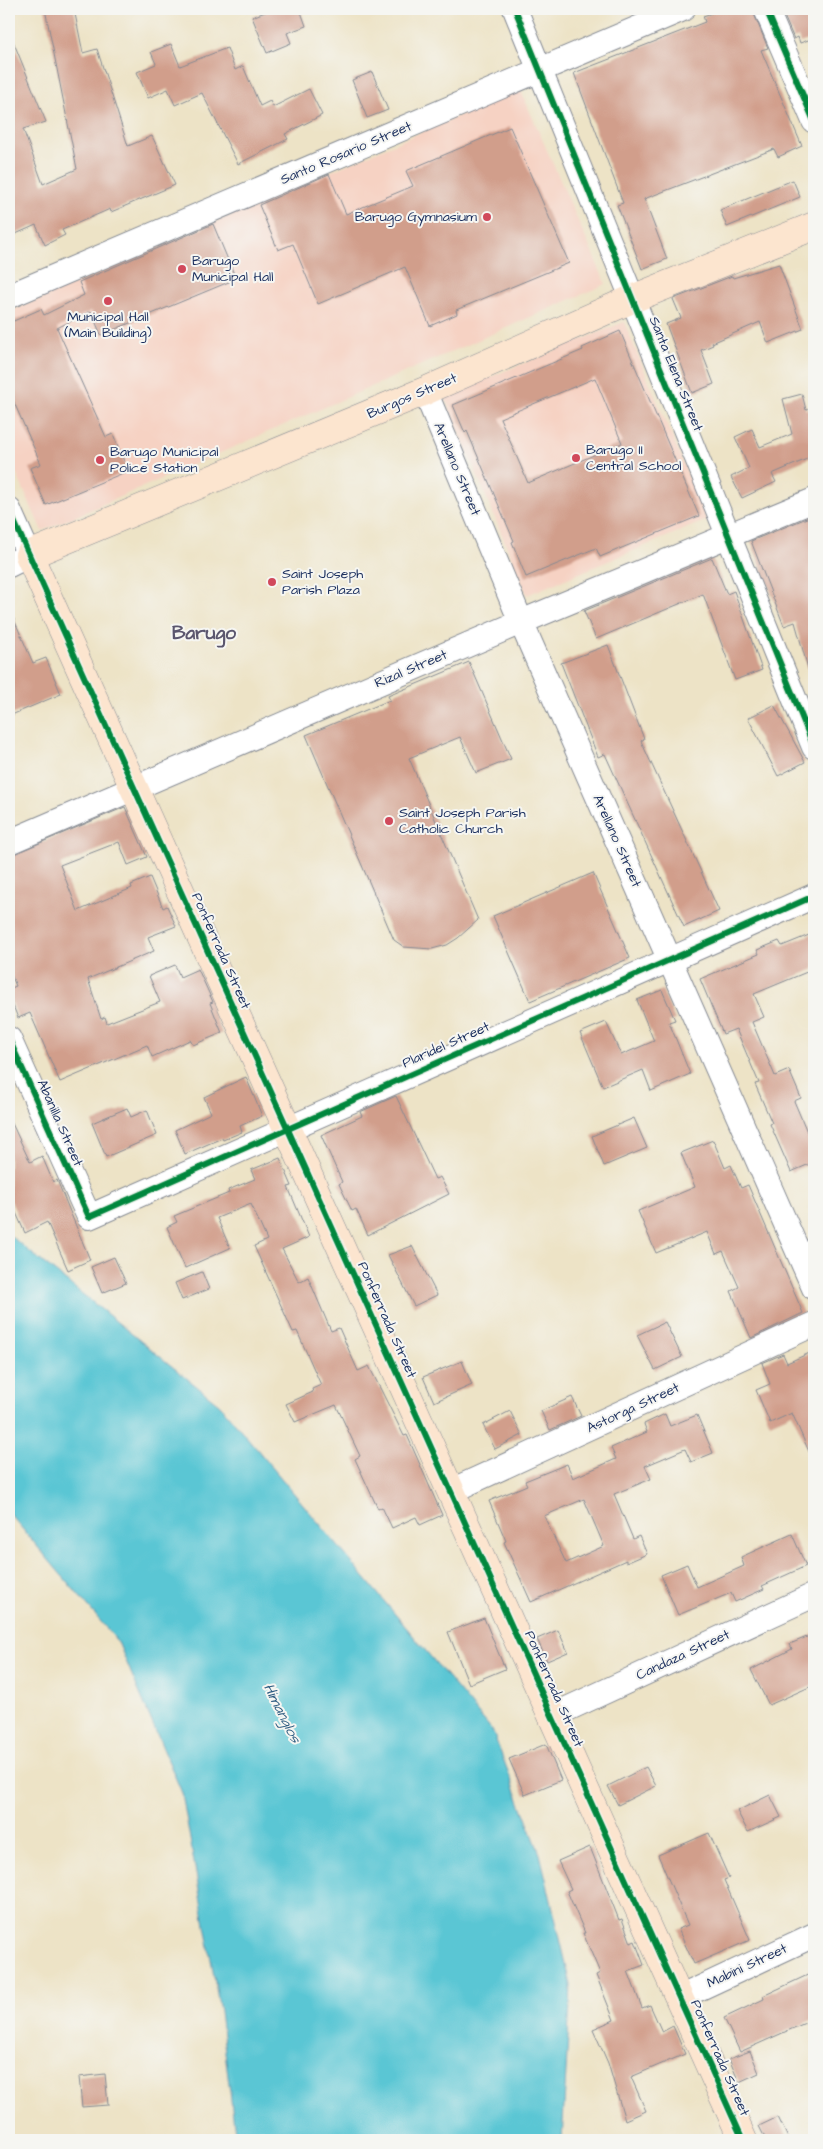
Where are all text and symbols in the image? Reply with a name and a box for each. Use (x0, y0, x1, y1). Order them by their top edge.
street label: Santo Rosario Street (277, 116, 415, 190)
place label: Barugo Gymnasium (355, 207, 477, 227)
marker: Barugo Gymnasium (481, 211, 493, 223)
place label: Barugo Municipal Hall (192, 251, 274, 287)
marker: Barugo Municipal Hall (176, 263, 188, 275)
marker: Municipal Hall (Main Building) (102, 295, 114, 307)
place label: Municipal Hall (Main Building) (64, 307, 152, 343)
street label: Santa Elena Street (644, 313, 708, 435)
street label: Burgos Street (364, 368, 460, 424)
street label: Arellano Street (428, 419, 486, 519)
place label: Barugo II Central School (586, 440, 682, 476)
place label: Barugo Municipal Police Station (110, 442, 219, 478)
marker: Barugo II Central School (570, 452, 582, 464)
marker: Barugo Municipal Police Station (94, 454, 106, 466)
place label: Saint Joseph Parish Plaza (282, 564, 363, 600)
marker: Saint Joseph Parish Plaza (266, 576, 278, 588)
district label: Barugo (172, 620, 236, 648)
street label: Rizal Street (372, 645, 451, 693)
street label: Arellano Street (588, 791, 647, 891)
place label: Saint Joseph Parish Catholic Church (399, 803, 526, 839)
marker: Saint Joseph Parish Catholic Church (383, 815, 395, 827)
street label: Ponferrada Street (186, 890, 256, 1013)
street label: Plaridel Street (399, 1017, 493, 1073)
street label: Abanilla Street (32, 1076, 88, 1170)
street label: Ponferrada Street (352, 1259, 422, 1382)
street label: Astorga Street (583, 1378, 683, 1438)
street label: Candaza Street (633, 1624, 733, 1685)
street label: Ponferrada Street (519, 1628, 589, 1751)
water label: Himanglos (257, 1680, 307, 1748)
street label: Mabini Street (704, 1938, 791, 1993)
street label: Ponferrada Street (685, 1997, 755, 2120)

